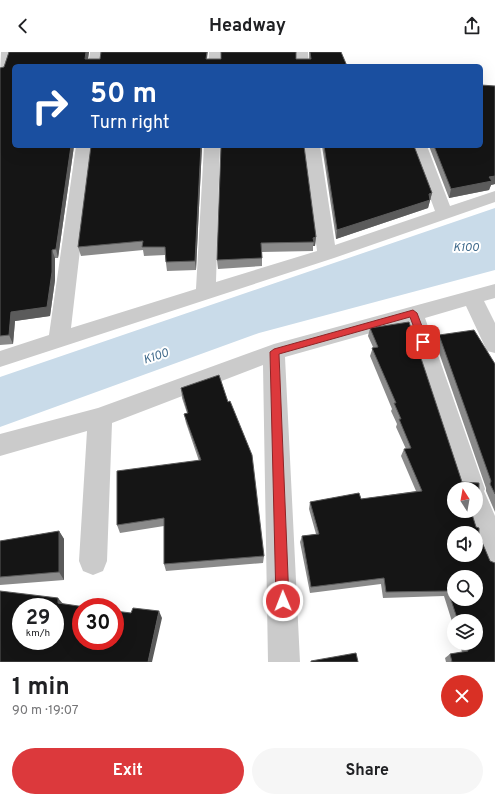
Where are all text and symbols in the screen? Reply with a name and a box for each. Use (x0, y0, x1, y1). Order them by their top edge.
icon: back (12, 15, 34, 37)
text: Headway (209, 15, 286, 38)
icon: share (461, 15, 483, 37)
text: 50 m (90, 77, 157, 113)
icon: right (24, 80, 76, 132)
text: Turn right (90, 112, 170, 135)
water label: K100 (453, 240, 480, 256)
pin (406, 325, 440, 359)
icon: arrive (412, 331, 434, 353)
water label: K100 (141, 345, 171, 369)
north arrow (447, 482, 483, 518)
map controls (447, 482, 483, 650)
button: sound (447, 526, 483, 562)
button: search (447, 570, 483, 606)
position arrow (262, 580, 304, 622)
speed limit sign: 30 (72, 598, 124, 650)
text: 29 (26, 606, 50, 632)
button: layers (447, 614, 483, 650)
text: km/h (26, 627, 50, 640)
text: 1 min (12, 673, 70, 703)
button: close (441, 675, 483, 717)
text: 90 m · 19:07 (12, 703, 78, 719)
button: Exit (12, 748, 244, 794)
button: Share (252, 748, 483, 794)

